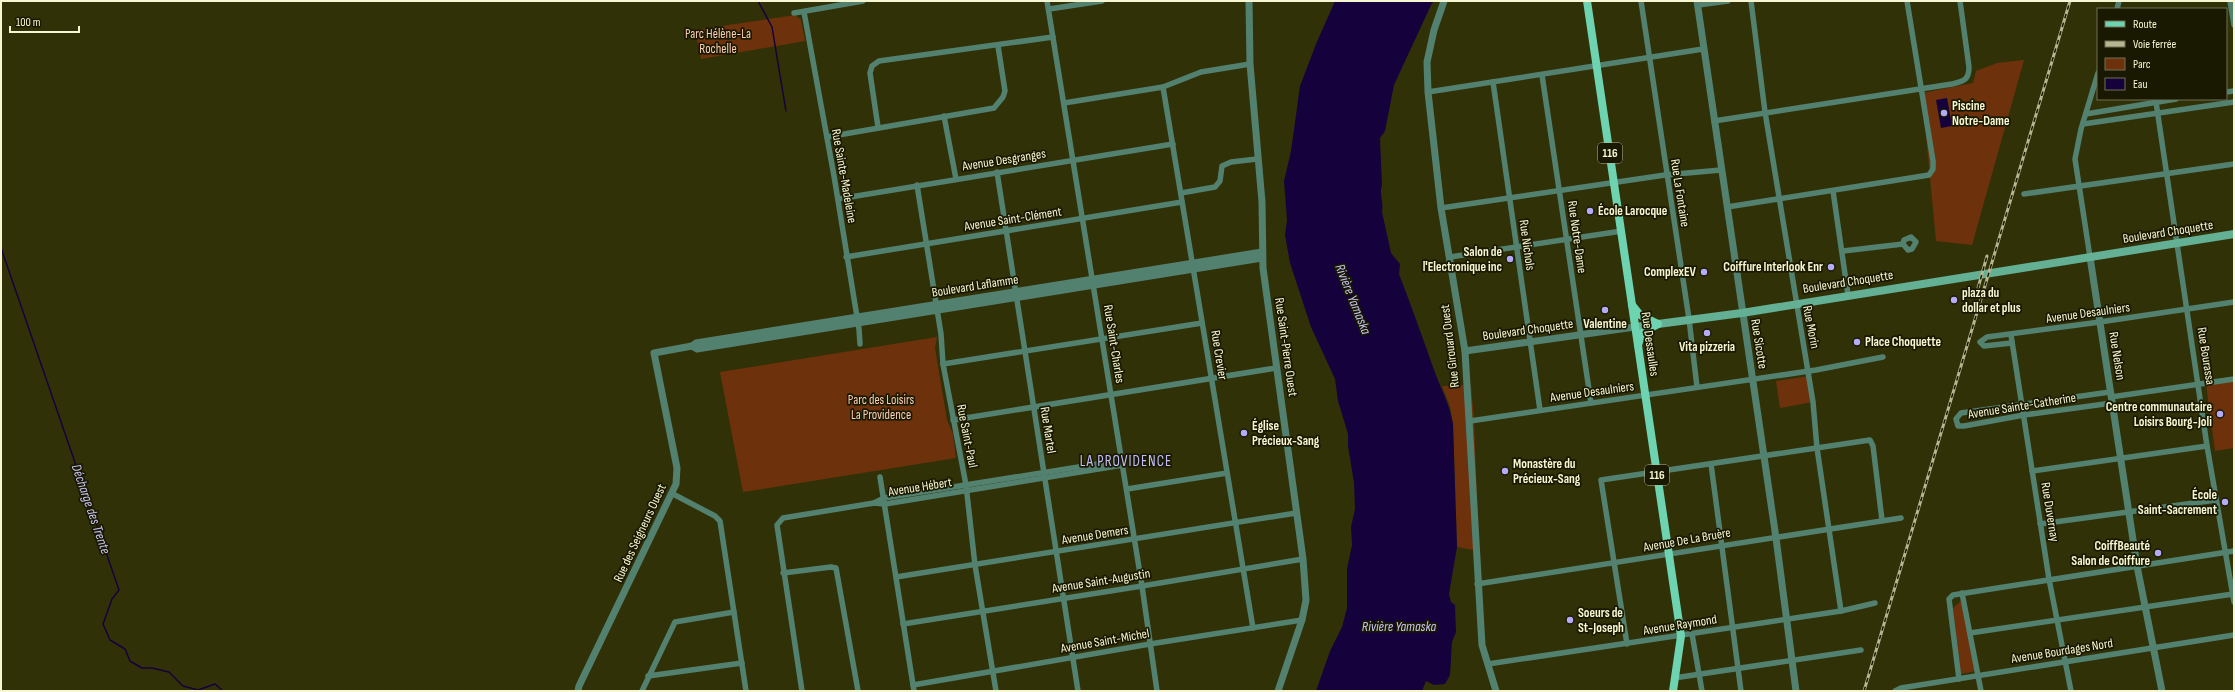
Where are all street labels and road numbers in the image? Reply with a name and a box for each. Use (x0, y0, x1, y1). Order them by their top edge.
street label: Rue Sainte-Madeleine (828, 128, 860, 224)
road number: 116 (1598, 143, 1622, 163)
street label: Avenue Desgranges (960, 145, 1047, 175)
street label: Rue La Fontaine (1667, 158, 1693, 228)
street label: Rue Notre-Dame (1564, 200, 1590, 274)
street label: Avenue Saint-Clément (962, 203, 1063, 235)
street label: Boulevard Choquette (2122, 217, 2214, 247)
street label: Rue Nichols (1516, 219, 1539, 272)
street label: Boulevard Choquette (1802, 267, 1894, 297)
street label: Boulevard Laflamme (931, 271, 1019, 301)
street label: Rue Saint-Pierre Ouest (1271, 297, 1301, 397)
street label: Avenue Desaulniers (2044, 299, 2131, 327)
street label: Rue Girouard Ouest (1437, 303, 1463, 389)
street label: Rue Saint-Charles (1100, 304, 1128, 385)
street label: Rue Morin (1799, 304, 1823, 350)
street label: Rue Dessaulles (1638, 311, 1662, 377)
street label: Boulevard Choquette (1482, 316, 1574, 344)
street label: Rue Sicotte (1747, 318, 1771, 370)
street label: Rue Bourassa (2194, 326, 2218, 386)
street label: Rue Crevier (1207, 329, 1231, 381)
street label: Rue Nelson (2105, 331, 2129, 381)
street label: Avenue Desaulniers (1548, 378, 1635, 406)
street label: Avenue Sainte-Catherine (1966, 390, 2077, 423)
street label: Rue Saint-Paul (953, 403, 981, 469)
street label: Rue Martel (1036, 406, 1060, 454)
road number: 116 (1645, 465, 1669, 485)
street label: Avenue Hébert (886, 474, 953, 500)
street label: Rue des Seigneurs Ouest (610, 481, 670, 585)
street label: Rue Duvernay (2037, 481, 2063, 543)
street label: Avenue Demers (1060, 522, 1130, 548)
street label: Avenue De La Bruère (1641, 524, 1732, 556)
street label: Avenue Saint-Augustin (1050, 565, 1151, 597)
street label: Avenue Raymond (1641, 611, 1718, 639)
street label: Avenue Saint-Michel (1058, 625, 1151, 657)
street label: Avenue Bourdages Nord (2009, 635, 2114, 667)

